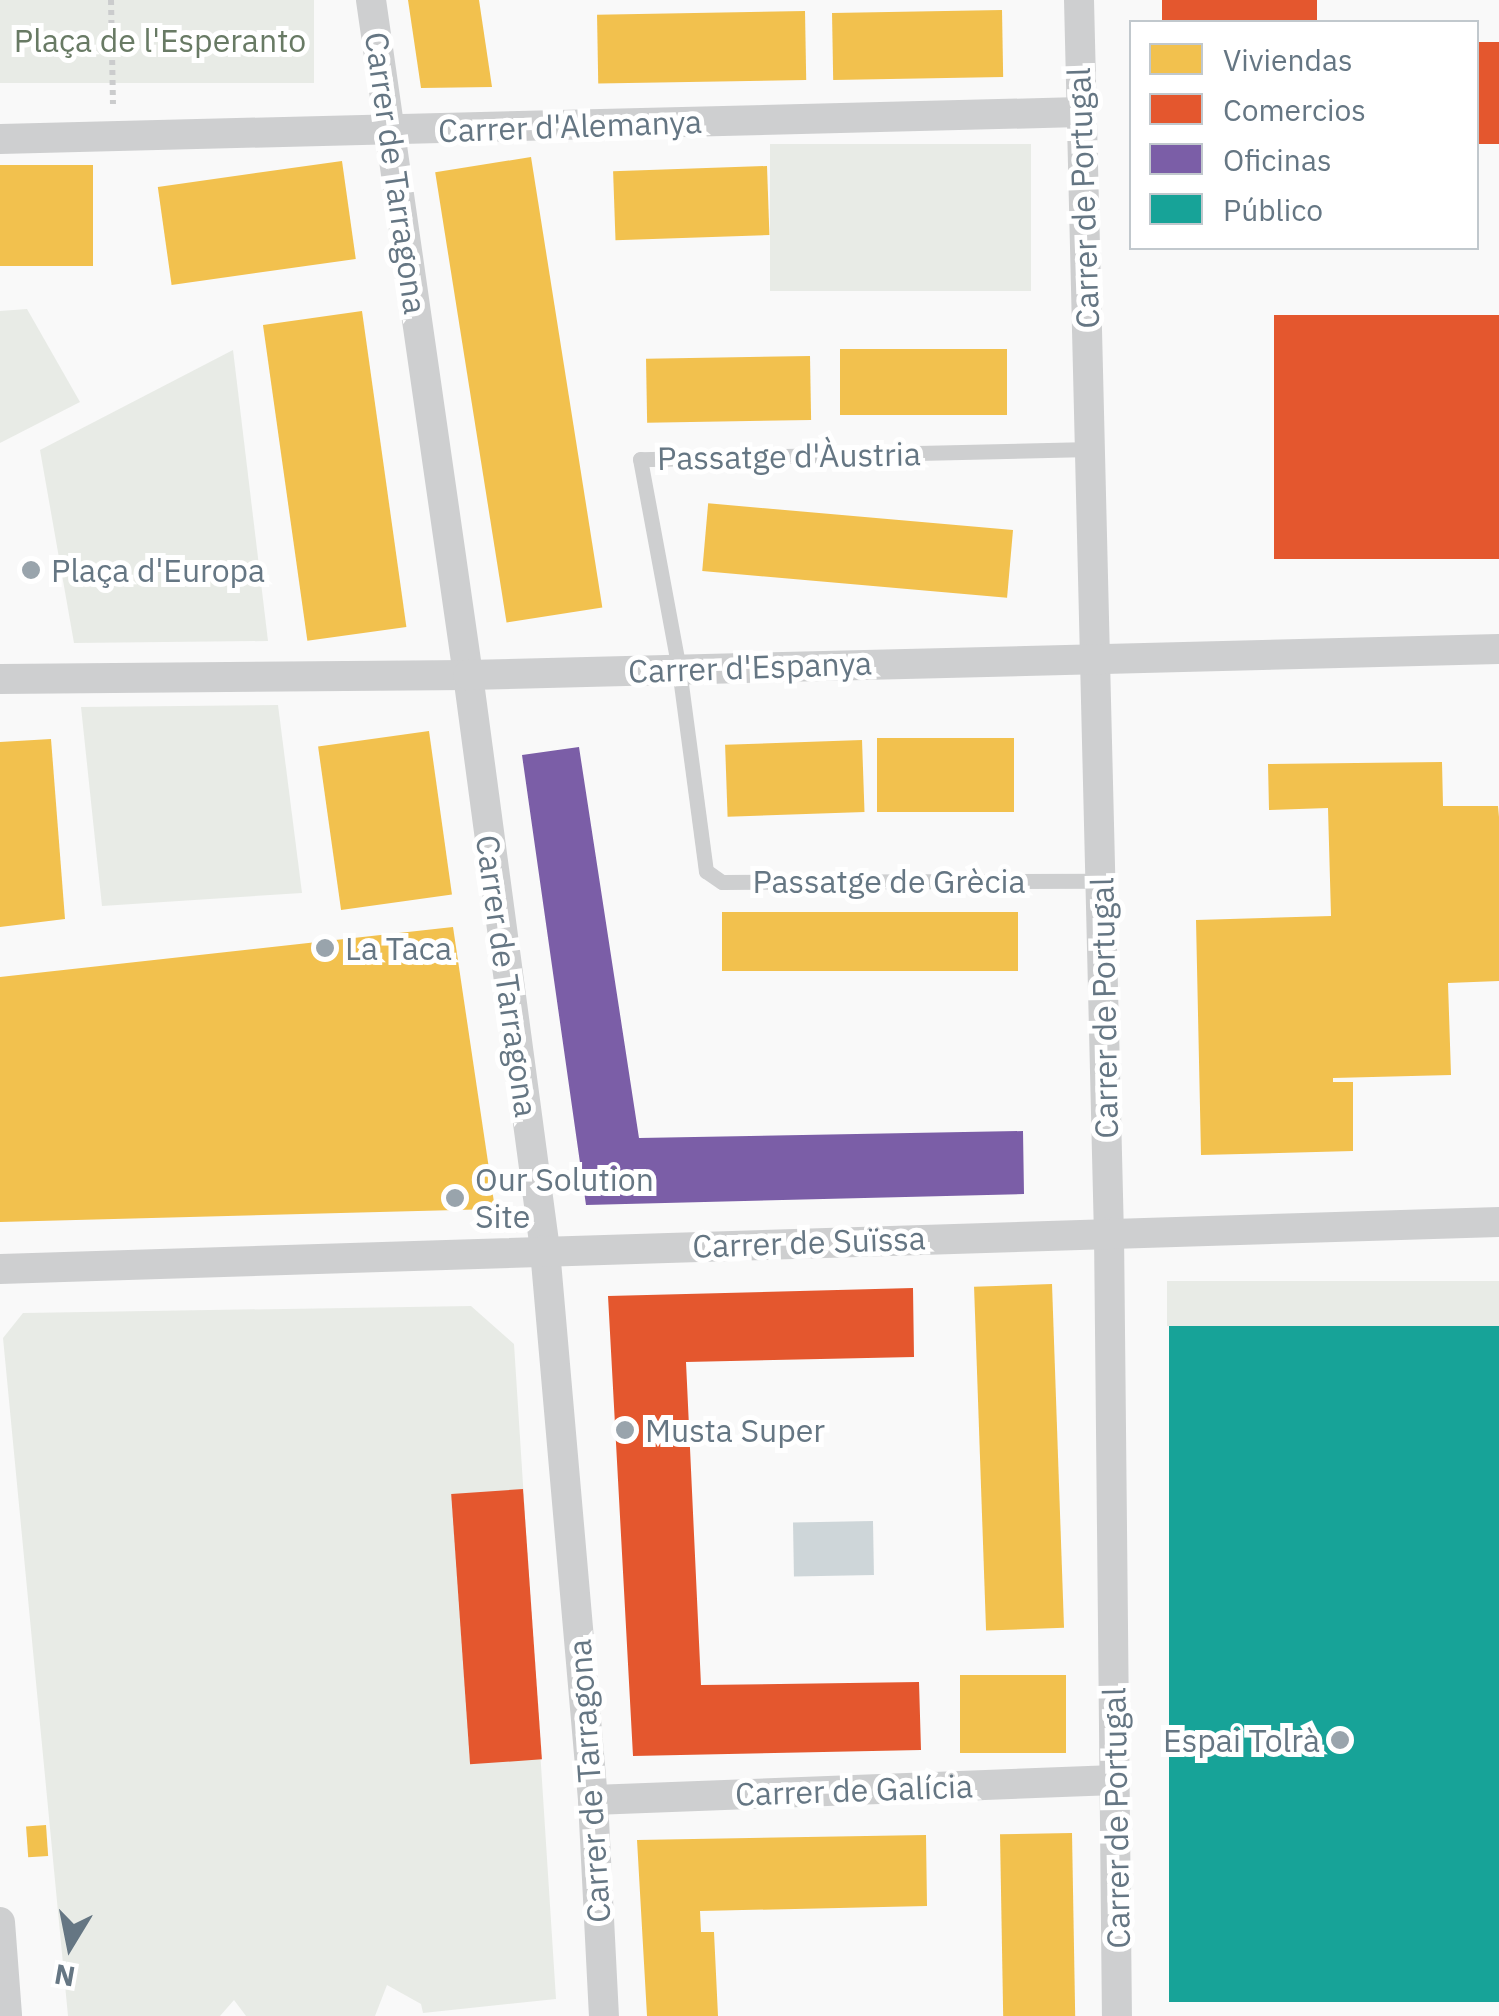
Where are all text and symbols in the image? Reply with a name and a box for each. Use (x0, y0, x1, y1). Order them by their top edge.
legend (1129, 20, 1479, 250)
park label: Plaça de l'Esperanto (14, 21, 306, 59)
street label: Carrer de Tarragona (357, 30, 435, 316)
text: Viviendas (1223, 40, 1353, 79)
street label: Carrer de Portugal (1059, 67, 1107, 329)
text: Comercios (1223, 90, 1366, 129)
street label: Carrer d'Alemanya (437, 102, 703, 150)
text: Oficinas (1223, 140, 1332, 179)
text: Público (1223, 190, 1323, 229)
street label: Passatge d'Àustria (657, 435, 921, 477)
place label: Plaça d'Europa (51, 551, 265, 589)
marker: Plaça d'Europa (20, 559, 42, 581)
street label: Carrer d'Espanya (627, 644, 873, 690)
street label: Carrer de Tarragona (468, 833, 546, 1119)
street label: Passatge de Grècia (752, 862, 1026, 900)
street label: Carrer de Portugal (1083, 877, 1125, 1139)
place label: La Taca (345, 929, 452, 967)
marker: La Taca (314, 937, 336, 959)
place label: Our Solution Site (475, 1161, 654, 1236)
marker: Our Solution Site (444, 1187, 466, 1209)
street label: Carrer de Suïssa (692, 1219, 926, 1265)
place label: Musta Super (645, 1411, 825, 1449)
marker: Musta Super (614, 1419, 636, 1441)
street label: Carrer de Tarragona (560, 1638, 618, 1924)
street label: Carrer de Portugal (1095, 1687, 1137, 1949)
place label: Espai Tolrà (1163, 1721, 1320, 1759)
marker: Espai Tolrà (1329, 1729, 1351, 1751)
street label: Carrer de Galícia (734, 1767, 974, 1813)
north arrow (20, 1896, 120, 1996)
text: N (52, 1956, 78, 1996)

